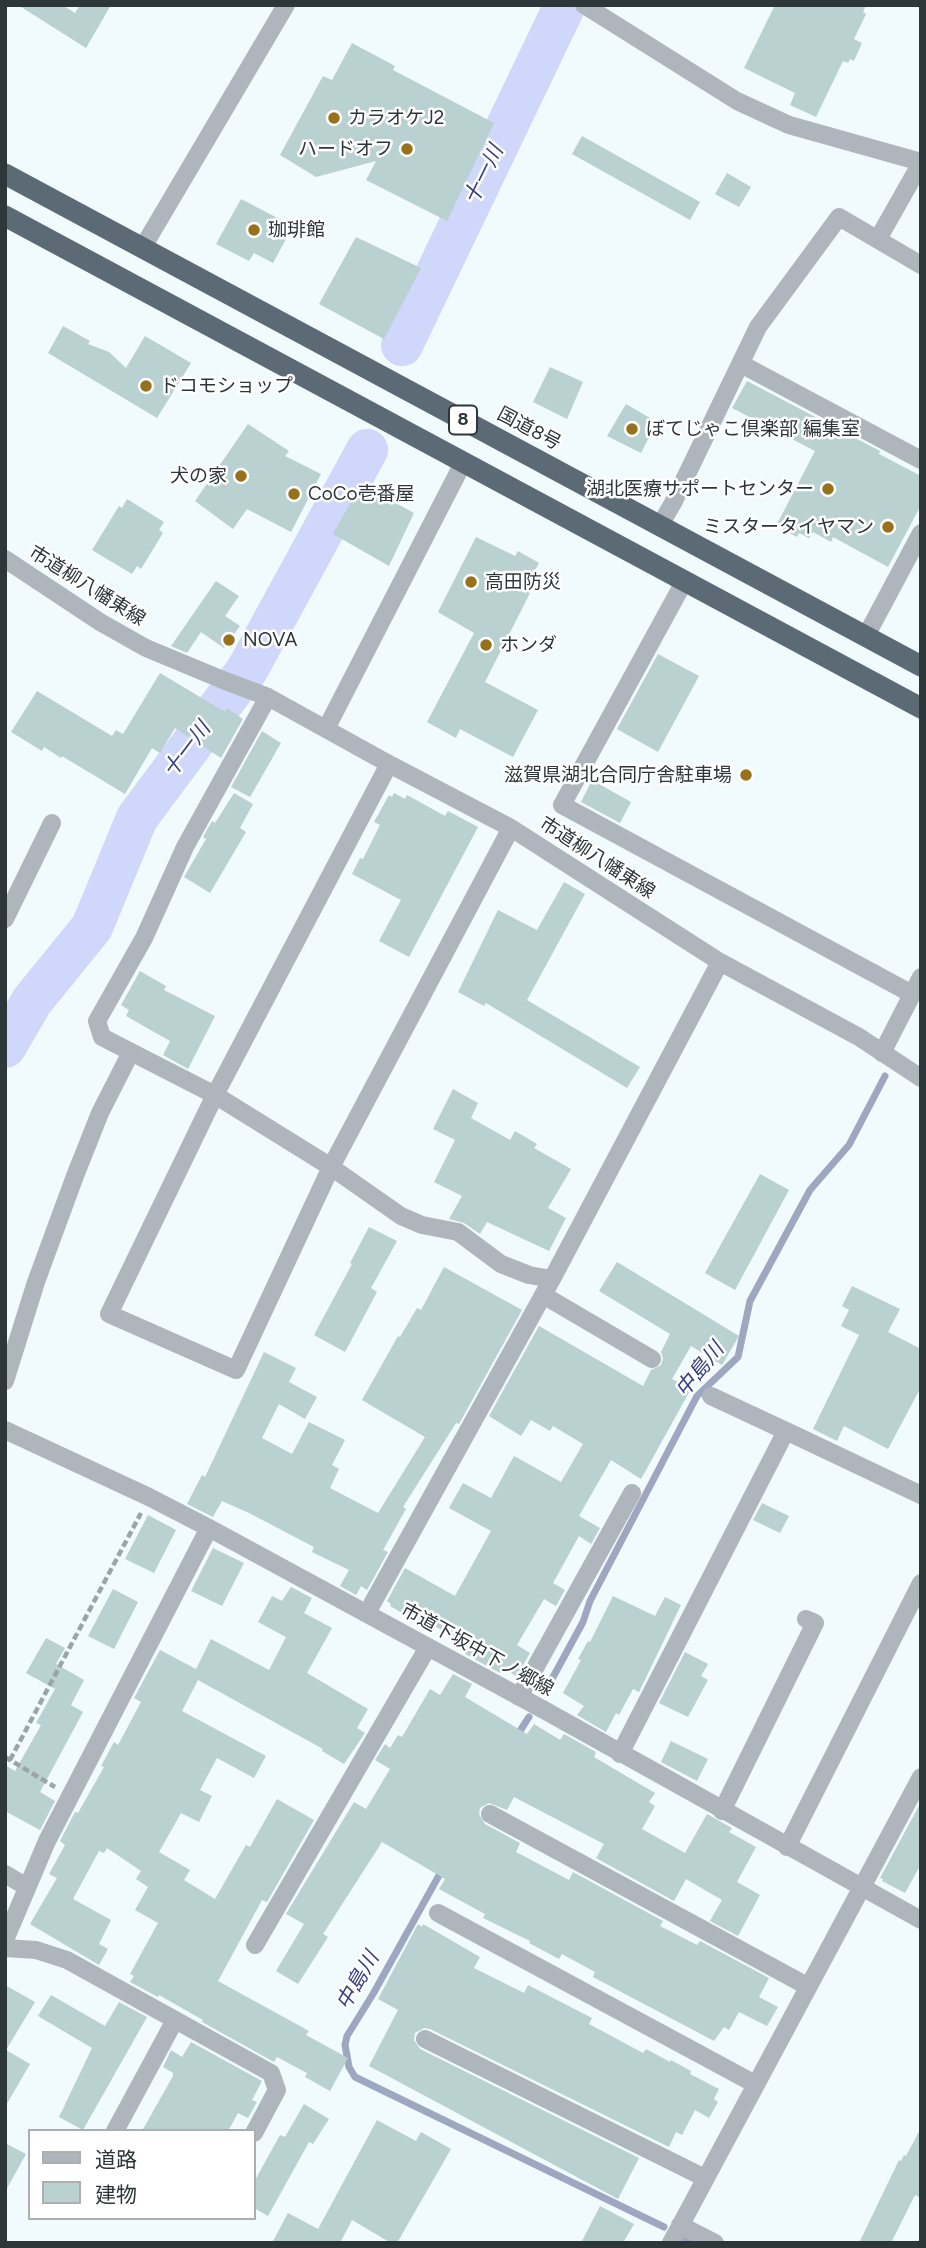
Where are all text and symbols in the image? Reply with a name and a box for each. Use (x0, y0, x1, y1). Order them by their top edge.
place label: カラオケJ2 (348, 107, 444, 129)
marker: カラオケJ2 (326, 110, 342, 126)
place label: ハードオフ (298, 138, 393, 160)
marker: ハードオフ (399, 141, 415, 157)
water label: 十一川 (459, 141, 509, 209)
place label: 珈琲館 (268, 219, 325, 241)
marker: 珈琲館 (246, 222, 262, 238)
place label: ドコモショップ (160, 375, 293, 397)
marker: ドコモショップ (138, 378, 154, 394)
street label: 国道8号 (493, 403, 565, 455)
road number: 8 (449, 406, 477, 434)
place label: ぼてじゃこ倶楽部 編集室 (646, 418, 860, 440)
marker: ぼてじゃこ倶楽部 編集室 (624, 421, 640, 437)
place label: 犬の家 (170, 465, 227, 487)
marker: 犬の家 (233, 468, 249, 484)
place label: 湖北医療サポートセンター (586, 478, 814, 500)
marker: 湖北医療サポートセンター (820, 481, 836, 497)
place label: CoCo壱番屋 (308, 483, 414, 505)
marker: CoCo壱番屋 (286, 486, 302, 502)
place label: ミスタータイヤマン (703, 516, 874, 538)
marker: ミスタータイヤマン (880, 519, 896, 535)
street label: 市道柳八幡東線 (25, 541, 149, 631)
place label: 高田防災 (485, 571, 561, 593)
marker: 高田防災 (463, 574, 479, 590)
place label: NOVA (243, 629, 297, 651)
marker: NOVA (221, 632, 237, 648)
place label: ホンダ (500, 634, 557, 656)
marker: ホンダ (478, 637, 494, 653)
water label: 十一川 (158, 717, 216, 783)
place label: 滋賀県湖北合同庁舎駐車場 (504, 764, 732, 786)
marker: 滋賀県湖北合同庁舎駐車場 (738, 767, 754, 783)
street label: 市道柳八幡東線 (535, 812, 659, 904)
water label: 中島川 (670, 1338, 730, 1402)
street label: 市道下坂中下ノ郷線 (397, 1599, 557, 1701)
water label: 中島川 (331, 1947, 385, 2015)
legend (28, 2129, 256, 2220)
text: 道路 (95, 2147, 137, 2172)
text: 建物 (95, 2182, 137, 2207)

